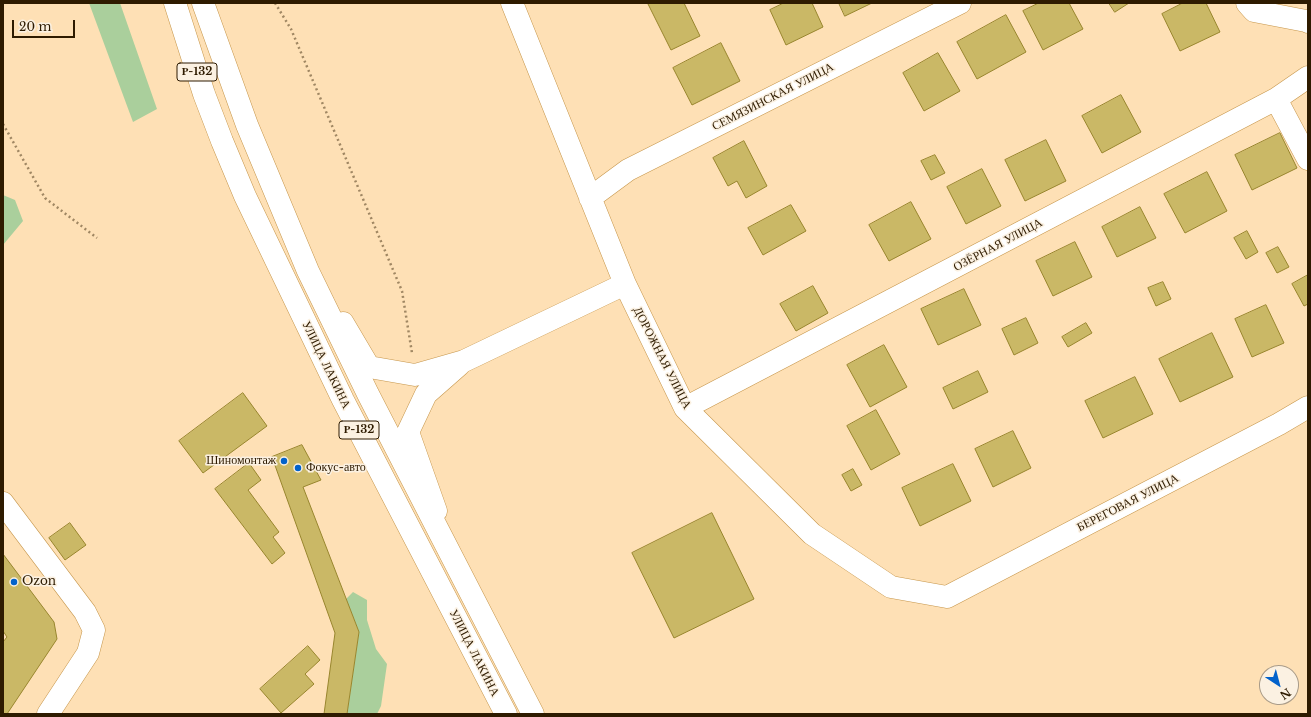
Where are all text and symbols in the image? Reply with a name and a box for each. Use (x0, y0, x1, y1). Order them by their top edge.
scale bar (14, 12, 77, 38)
text: 20 m (19, 19, 51, 34)
street label: СЕМЯЗИНСКАЯ УЛИЦА (710, 60, 836, 134)
road number: Р-132 (177, 63, 217, 81)
street label: ОЗЁРНАЯ УЛИЦА (951, 215, 1045, 275)
street label: ДОРОЖНАЯ УЛИЦА (630, 304, 694, 412)
street label: УЛИЦА ЛАКИНА (299, 319, 353, 411)
road number: Р-132 (339, 421, 379, 439)
place label: Шиномонтаж (206, 454, 276, 468)
marker: Шиномонтаж (279, 456, 289, 466)
place label: Фокус-авто (306, 461, 366, 475)
marker: Фокус-авто (293, 463, 303, 473)
street label: БЕРЕГОВАЯ УЛИЦА (1075, 471, 1181, 535)
place label: Ozon (22, 575, 56, 589)
marker: Ozon (9, 577, 19, 587)
street label: УЛИЦА ЛАКИНА (446, 607, 502, 699)
north arrow (1259, 665, 1299, 705)
text: N (1277, 685, 1294, 703)

